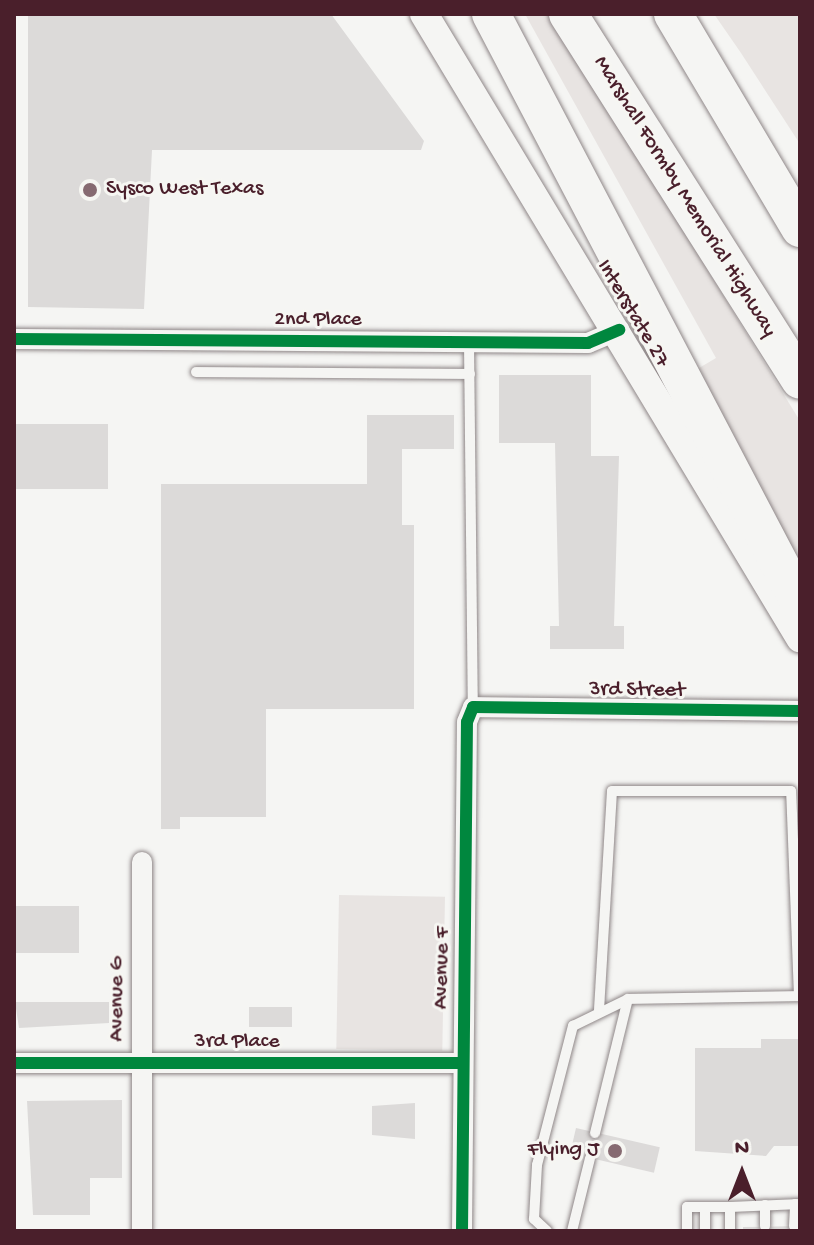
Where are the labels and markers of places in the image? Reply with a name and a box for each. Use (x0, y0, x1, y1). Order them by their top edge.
place label: Sysco West Texas (106, 177, 263, 203)
marker: Sysco West Texas (81, 181, 99, 199)
place label: Flying J (527, 1138, 599, 1164)
marker: Flying J (606, 1142, 624, 1160)

